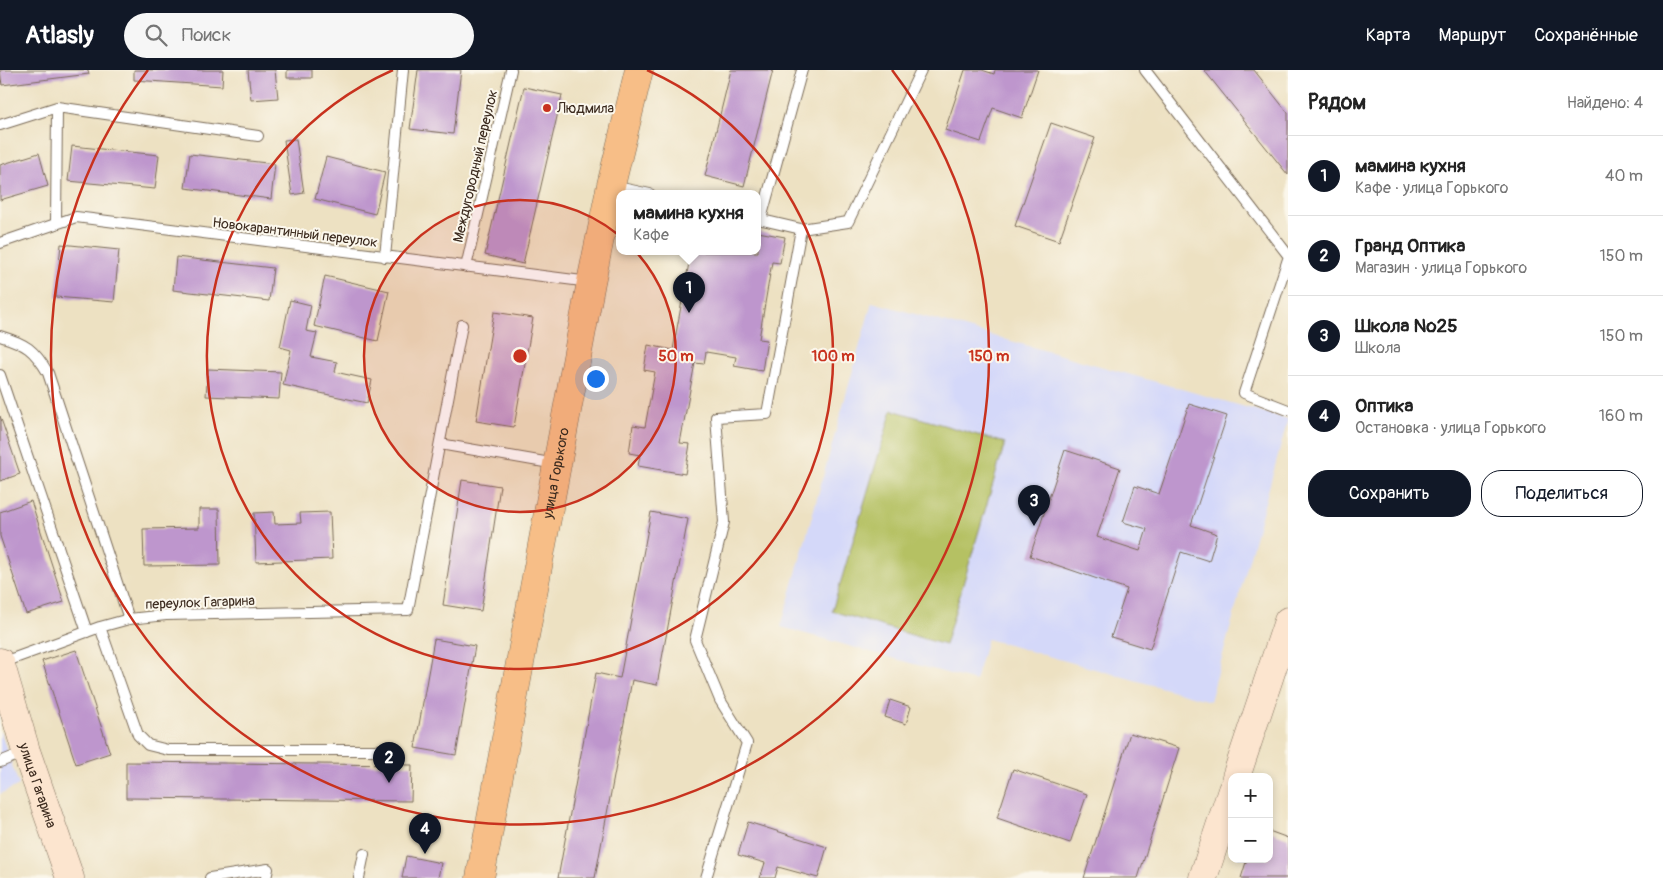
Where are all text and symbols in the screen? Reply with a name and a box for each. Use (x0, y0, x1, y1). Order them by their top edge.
search box (124, 13, 474, 58)
text: Atlasly (25, 21, 94, 50)
icon: search (142, 21, 170, 49)
text: Поиск (182, 23, 231, 47)
text: Карта (1366, 24, 1410, 47)
text: Маршрут (1438, 24, 1506, 47)
text: Сохранённые (1534, 24, 1638, 47)
street label: Междугородный переулок (450, 88, 501, 244)
text: Рядом (1308, 89, 1366, 116)
text: Найдено: 4 (1567, 93, 1643, 113)
place label: Людмила (556, 100, 614, 117)
marker: Людмила (541, 102, 553, 114)
text: мамина кухня (1355, 154, 1466, 178)
text: 1 (1321, 166, 1327, 186)
text: 40 m (1605, 166, 1643, 186)
text: Кафе · улица Горького (1355, 178, 1508, 198)
popup (616, 190, 761, 255)
text: мамина кухня (633, 201, 744, 225)
street label: Новокарантинный переулок (211, 214, 378, 251)
text: Кафе (633, 225, 669, 245)
text: Гранд Оптика (1355, 234, 1465, 258)
text: 2 (1320, 246, 1328, 266)
text: 150 m (1599, 246, 1643, 266)
text: Магазин · улица Горького (1355, 258, 1527, 278)
pin: 1 (673, 272, 705, 313)
text: Школа №25 (1355, 314, 1457, 338)
text: 3 (1320, 326, 1328, 346)
text: 150 m (1599, 326, 1643, 346)
text: Школа (1355, 338, 1401, 358)
centre of rings (511, 347, 529, 365)
text: 50 m (659, 347, 693, 366)
text: 100 m (812, 347, 854, 366)
text: 150 m (969, 347, 1009, 366)
your location (583, 366, 609, 392)
text: Оптика (1355, 394, 1413, 418)
text: 4 (1319, 406, 1329, 426)
text: 160 m (1599, 406, 1643, 426)
text: Остановка · улица Горького (1355, 418, 1546, 438)
street label: улица Горького (539, 426, 573, 521)
button: Сохранить (1308, 470, 1471, 517)
button: Поделиться (1481, 470, 1643, 517)
pin: 3 (1018, 485, 1050, 526)
street label: переулок Гагарина (145, 592, 255, 613)
street label: улица Гагарина (15, 740, 60, 830)
pin: 2 (373, 742, 405, 783)
map controls (1228, 773, 1273, 863)
button: + (1228, 773, 1273, 818)
pin: 4 (409, 813, 441, 854)
button: − (1228, 818, 1273, 863)

